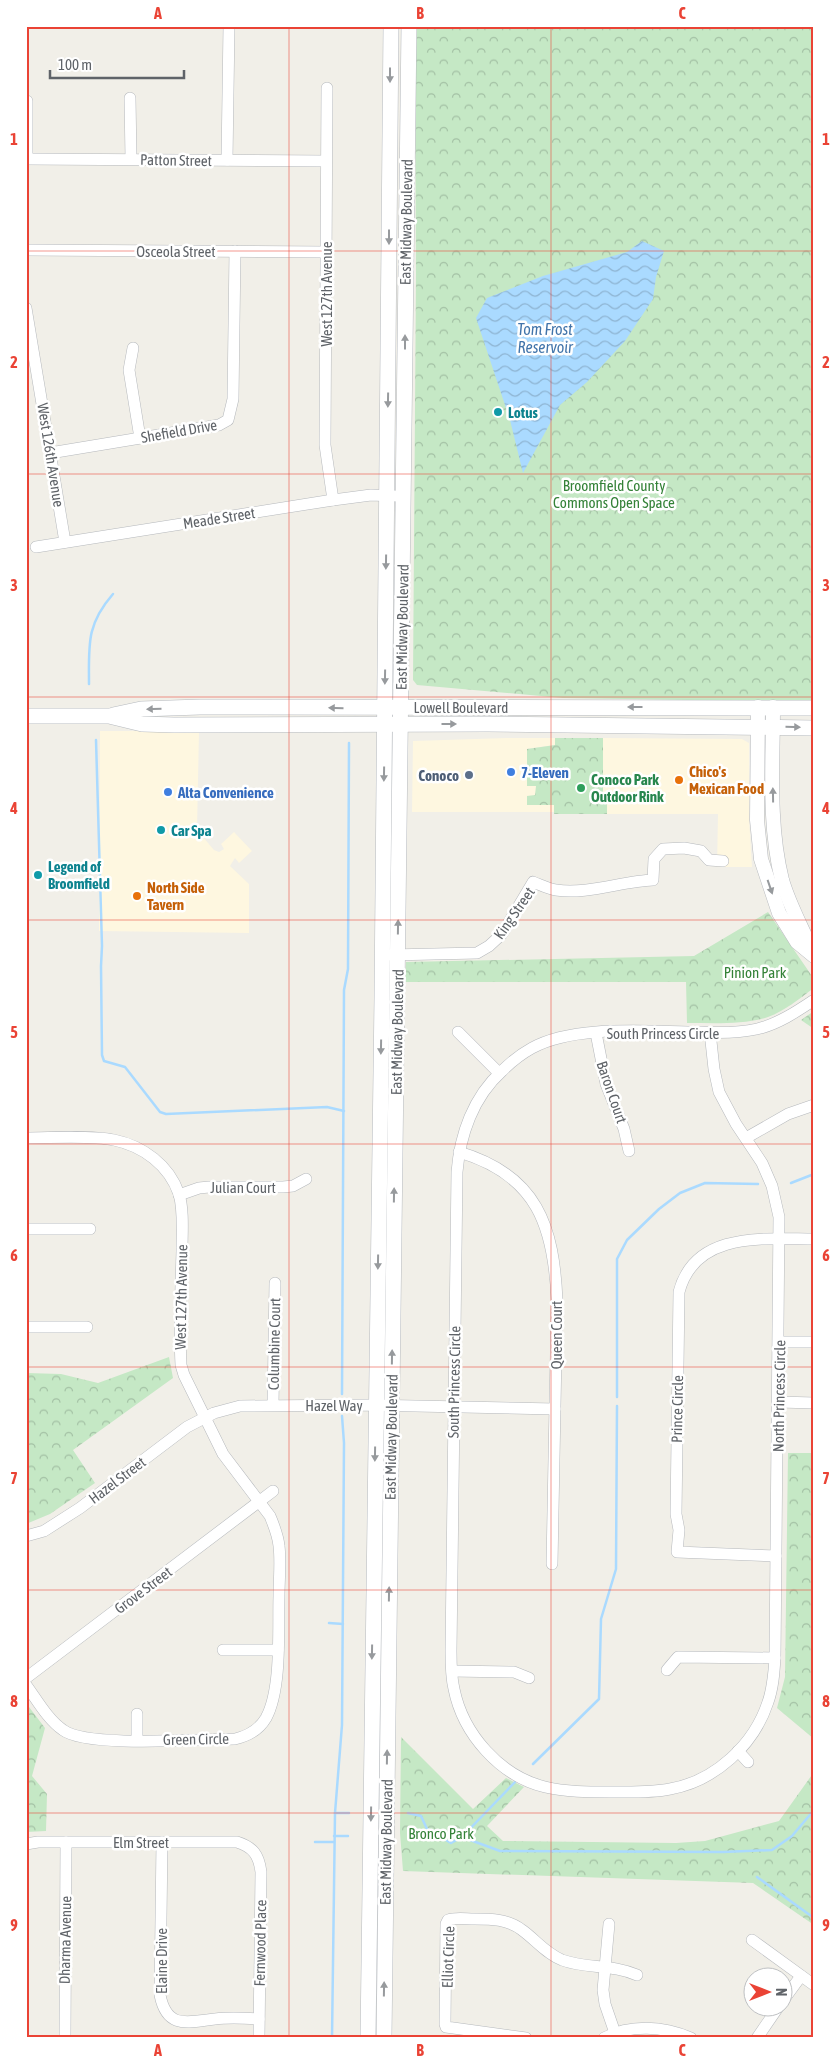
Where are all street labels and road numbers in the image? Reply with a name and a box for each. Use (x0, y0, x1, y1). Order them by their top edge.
street label: Patton Street (140, 151, 212, 169)
street label: East Midway Boulevard (396, 159, 416, 285)
street label: West 127th Avenue (318, 241, 335, 347)
street label: Osceola Street (136, 243, 216, 260)
street label: West 126th Avenue (34, 402, 68, 508)
street label: Shefield Drive (140, 416, 219, 446)
street label: Meade Street (182, 504, 256, 532)
street label: East Midway Boulevard (392, 564, 412, 690)
street label: Lowell Boulevard (414, 699, 508, 716)
street label: King Street (490, 884, 538, 942)
street label: East Midway Boulevard (387, 969, 407, 1095)
street label: South Princess Circle (607, 1025, 719, 1042)
street label: Baron Court (593, 1059, 631, 1125)
street label: Julian Court (210, 1179, 276, 1196)
street label: West 127th Avenue (172, 1244, 190, 1350)
street label: Columbine Court (265, 1298, 283, 1390)
street label: Queen Court (548, 1301, 565, 1369)
street label: South Princess Circle (445, 1325, 463, 1438)
street label: North Princess Circle (770, 1340, 788, 1452)
street label: East Midway Boulevard (381, 1374, 401, 1500)
street label: Prince Circle (668, 1375, 686, 1443)
street label: Hazel Way (305, 1397, 363, 1414)
street label: Hazel Street (85, 1453, 149, 1507)
street label: Grove Street (111, 1563, 175, 1617)
street label: Green Circle (163, 1730, 229, 1748)
street label: East Midway Boulevard (376, 1779, 396, 1905)
street label: Elm Street (113, 1834, 169, 1851)
street label: Dharma Avenue (56, 1895, 74, 1984)
street label: Fernwood Place (251, 1899, 269, 1987)
street label: Elliot Circle (438, 1926, 458, 1988)
street label: Elaine Drive (153, 1928, 170, 1994)

